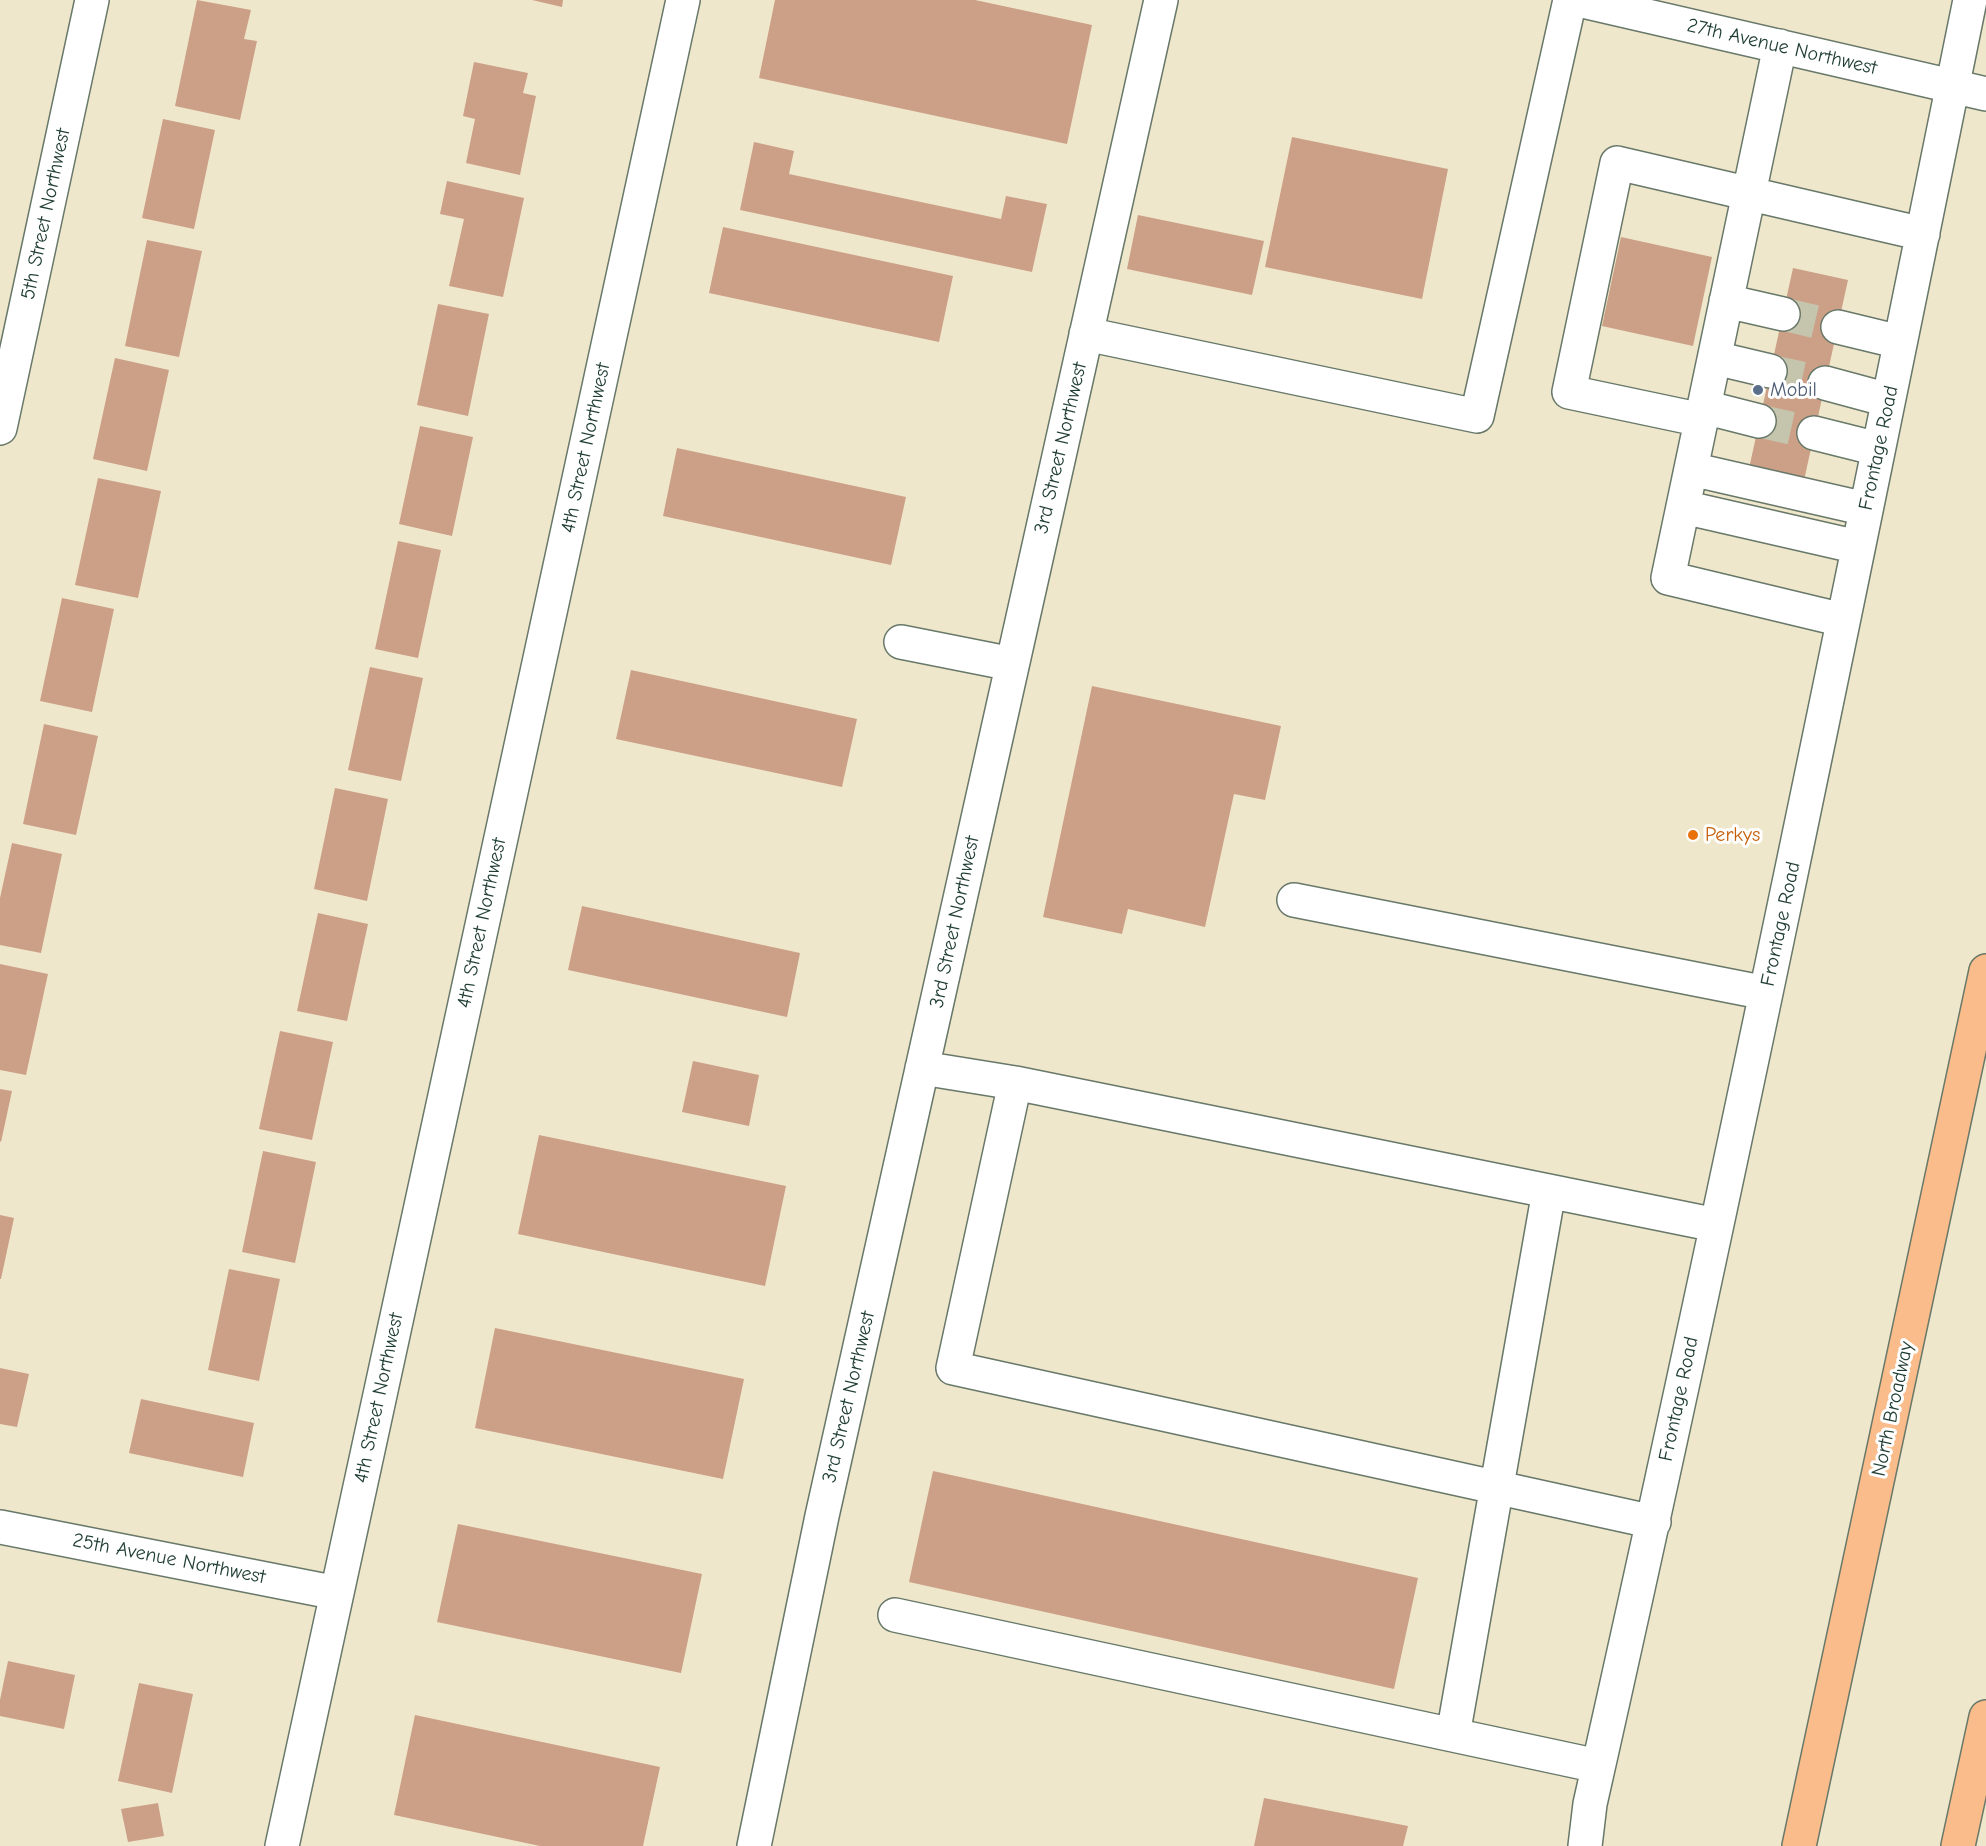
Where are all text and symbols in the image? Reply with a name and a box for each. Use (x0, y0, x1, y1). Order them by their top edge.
street label: 27th Avenue Northwest (1685, 13, 1879, 81)
street label: 5th Street Northwest (16, 126, 76, 302)
street label: 3rd Street Northwest (1030, 360, 1092, 536)
street label: 4th Street Northwest (556, 361, 616, 535)
place label: Mobil (1770, 378, 1817, 402)
marker: Mobil (1751, 383, 1765, 397)
street label: Frontage Road (1854, 384, 1904, 512)
place label: Perkys (1705, 823, 1760, 847)
marker: Perkys (1686, 828, 1700, 842)
street label: 3rd Street Northwest (925, 834, 985, 1010)
street label: 4th Street Northwest (452, 836, 512, 1010)
street label: Frontage Road (1756, 860, 1806, 988)
street label: 3rd Street Northwest (818, 1309, 880, 1485)
street label: 4th Street Northwest (349, 1311, 409, 1485)
street label: Frontage Road (1654, 1335, 1704, 1463)
street label: North Broadway (1867, 1339, 1919, 1479)
street label: 25th Avenue Northwest (71, 1529, 267, 1589)

